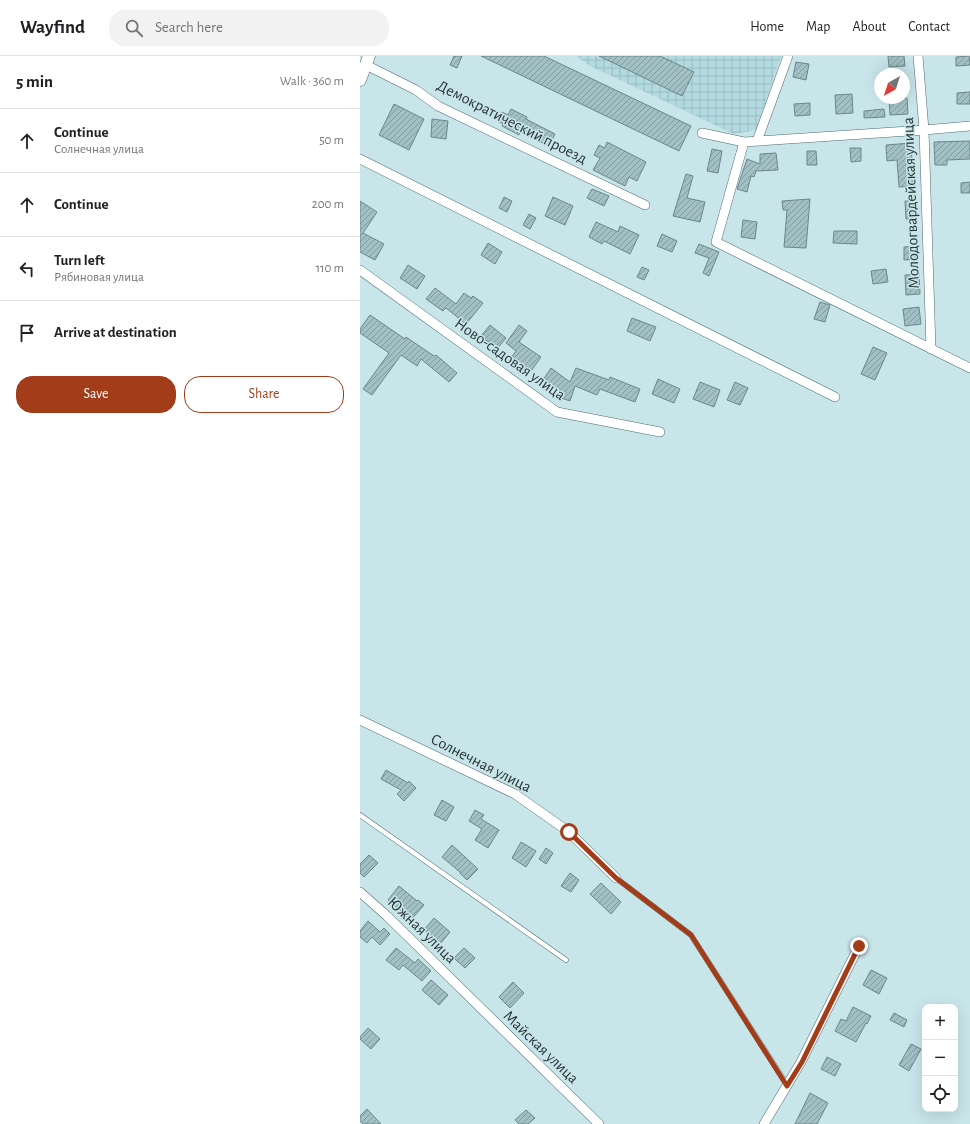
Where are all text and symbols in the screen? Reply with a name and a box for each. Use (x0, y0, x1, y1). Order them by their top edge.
search box (109, 10, 389, 46)
icon: search (123, 17, 145, 39)
text: Wayfind (20, 18, 85, 37)
text: Search here (155, 20, 223, 35)
text: Home (750, 20, 784, 34)
text: Map (806, 20, 830, 34)
text: About (852, 20, 886, 34)
text: Contact (908, 20, 950, 34)
north arrow (874, 68, 910, 104)
text: 5 min (16, 73, 53, 90)
text: Walk · 360 m (280, 75, 344, 88)
street label: Демократический проезд (434, 77, 590, 167)
street label: Молодогвардейская улица (900, 117, 923, 289)
text: Continue (54, 125, 109, 140)
icon: ahead (16, 130, 38, 152)
text: 50 m (319, 134, 344, 147)
text: Солнечная улица (54, 143, 144, 156)
icon: ahead (16, 194, 38, 216)
text: Continue (54, 197, 109, 212)
text: 200 m (312, 198, 344, 211)
text: Turn left (54, 253, 105, 268)
icon: left (16, 258, 38, 280)
text: 110 m (316, 262, 344, 275)
text: Рябиновая улица (54, 271, 144, 284)
street label: Ново-садовая улица (451, 315, 568, 404)
icon: arrive (16, 322, 38, 344)
text: Arrive at destination (54, 325, 177, 340)
button: Save (16, 376, 176, 413)
button: Share (184, 376, 344, 413)
street label: Солнечная улица (428, 731, 534, 796)
route start (560, 823, 578, 841)
street label: Южная улица (384, 894, 459, 967)
route end (850, 937, 868, 955)
map controls (922, 1004, 958, 1112)
button: + (922, 1004, 958, 1040)
street label: Майская улица (500, 1007, 582, 1087)
button: − (922, 1040, 958, 1076)
button: locate (922, 1076, 958, 1112)

